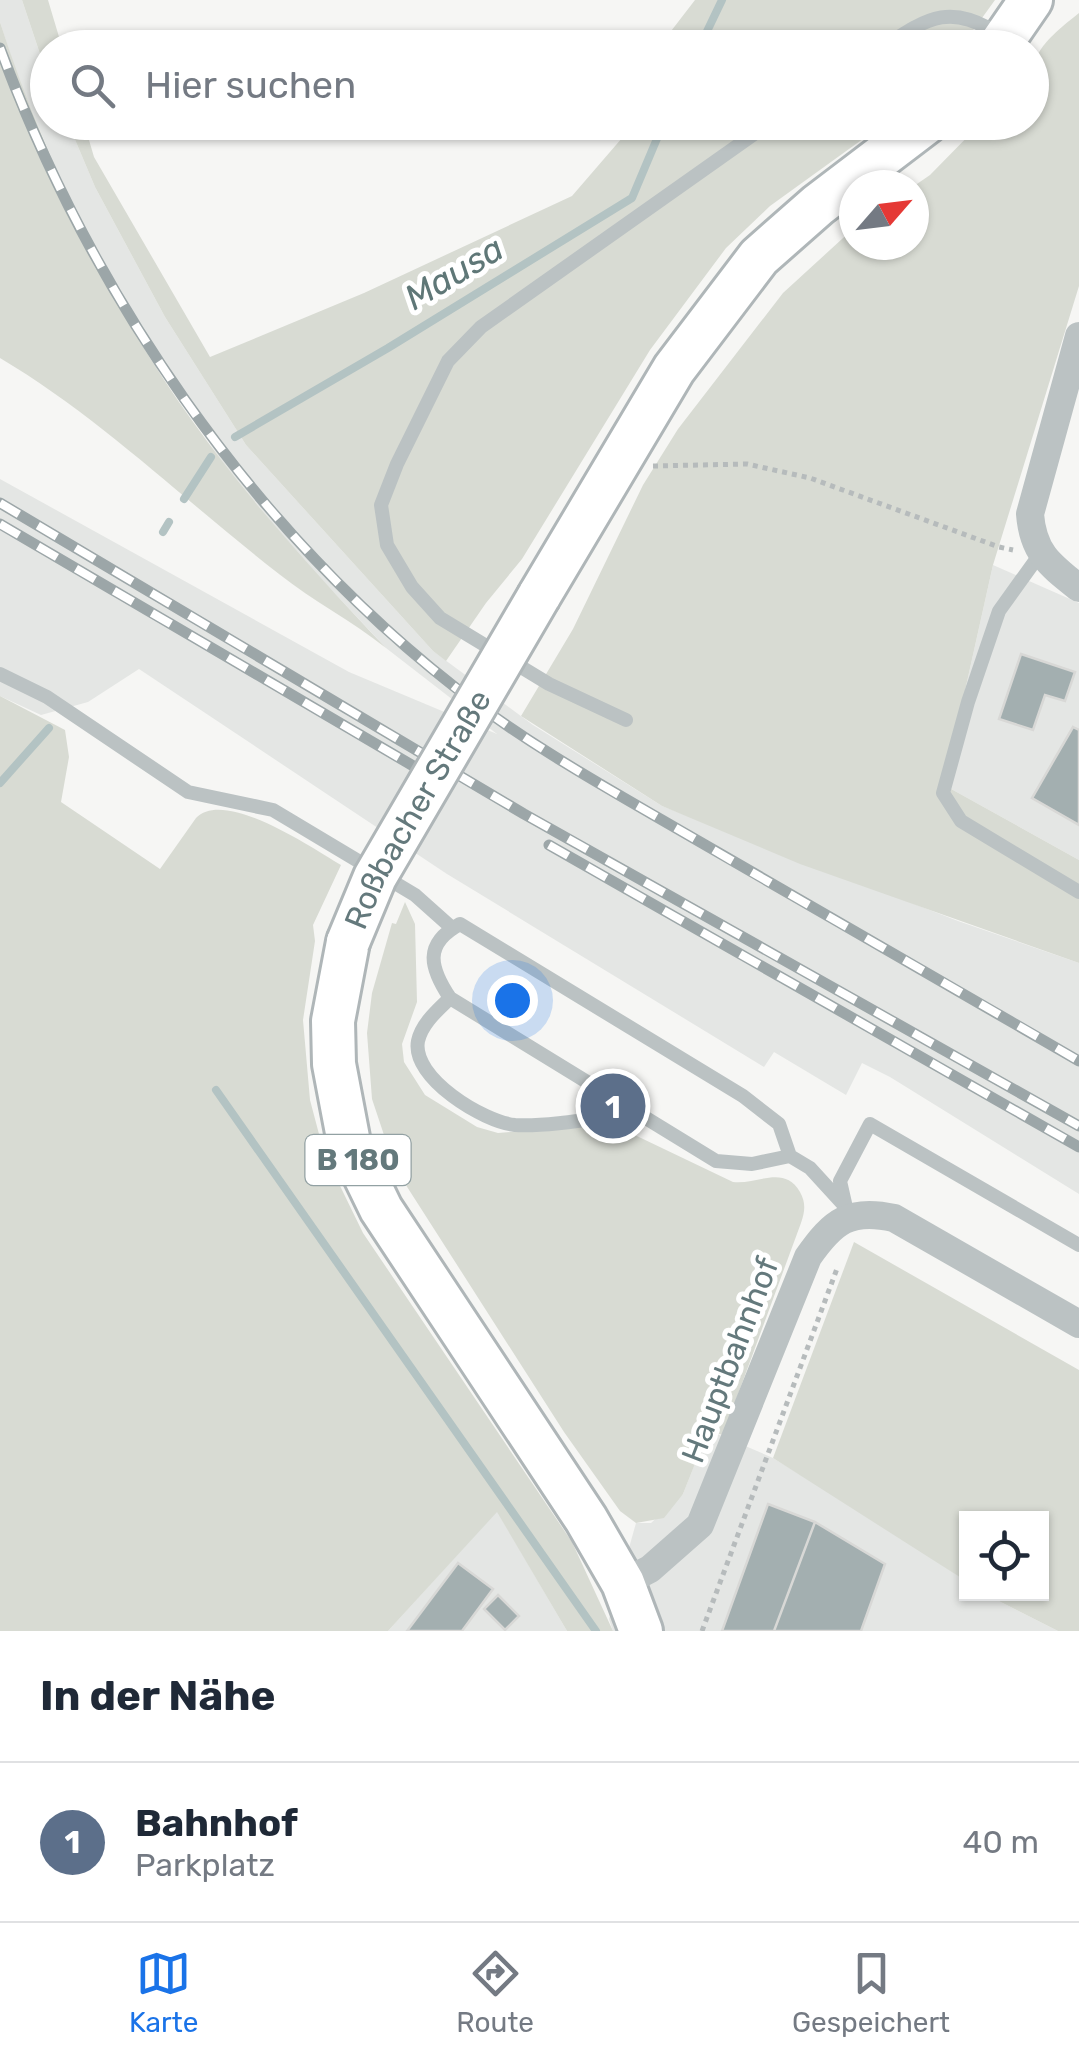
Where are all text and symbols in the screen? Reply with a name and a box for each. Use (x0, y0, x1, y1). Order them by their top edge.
search box (30, 30, 1049, 140)
icon: search (65, 58, 120, 113)
text: Hier suchen (145, 62, 356, 108)
north arrow (839, 170, 929, 260)
water label: Mausa (397, 227, 511, 319)
street label: Roßbacher Straße (337, 683, 499, 934)
your location (487, 975, 538, 1026)
pin: 1 (580, 1068, 646, 1144)
road number: B 180 (306, 1135, 410, 1185)
street label: Hauptbahnhof (673, 1251, 787, 1468)
map controls (959, 1511, 1049, 1601)
button: locate (959, 1511, 1049, 1601)
text: In der Nähe (40, 1671, 275, 1721)
text: Bahnhof (135, 1800, 298, 1846)
text: 1 (65, 1823, 80, 1861)
text: 40 m (963, 1823, 1039, 1861)
text: Parkplatz (135, 1846, 275, 1884)
tab: Karte (129, 1946, 198, 2039)
tab: Route (456, 1946, 534, 2039)
tab: Gespeichert (792, 1946, 950, 2039)

